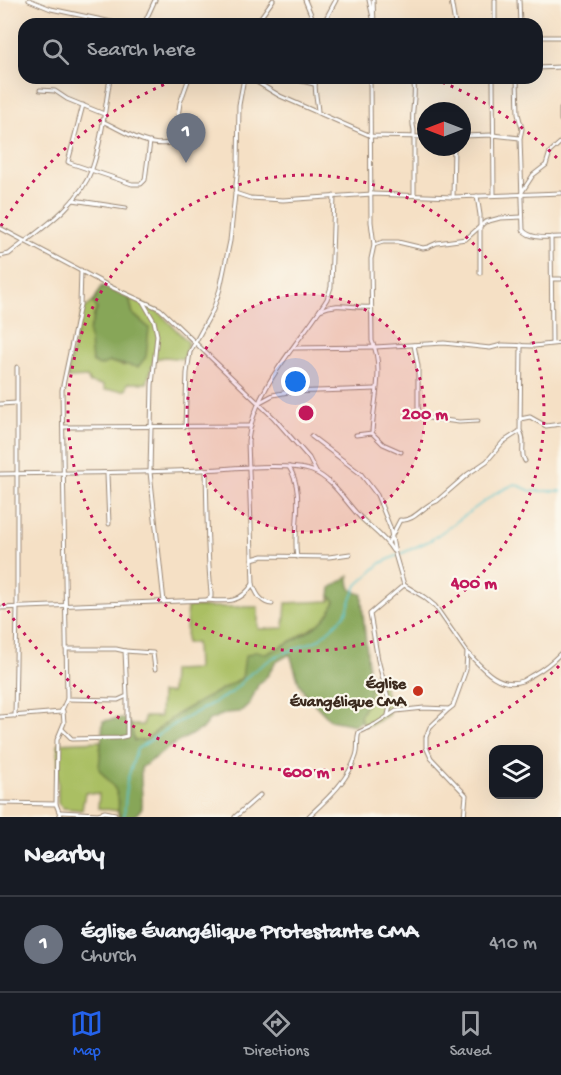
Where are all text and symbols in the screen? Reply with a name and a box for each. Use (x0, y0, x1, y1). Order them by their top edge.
search box (18, 18, 543, 84)
icon: search (39, 35, 72, 68)
text: Search here (87, 38, 195, 64)
north arrow (417, 102, 471, 156)
pin: 1 (166, 114, 206, 163)
your location (281, 367, 310, 396)
centre of rings (296, 403, 316, 423)
text: 200 m (402, 405, 448, 426)
text: 400 m (450, 574, 497, 595)
place label: Église Évangélique CMA (290, 675, 408, 713)
marker: Église Évangélique CMA (411, 684, 425, 698)
map controls (489, 745, 543, 799)
button: layers (489, 745, 543, 799)
text: 600 m (283, 763, 330, 784)
text: Nearby (24, 841, 105, 872)
text: Église Évangélique Protestante CMA (81, 920, 418, 946)
text: 1 (39, 933, 48, 956)
text: 410 m (489, 933, 537, 956)
text: Church (81, 946, 137, 969)
tab: Map (70, 1007, 103, 1062)
tab: Directions (244, 1007, 309, 1062)
tab: Saved (450, 1007, 491, 1062)

